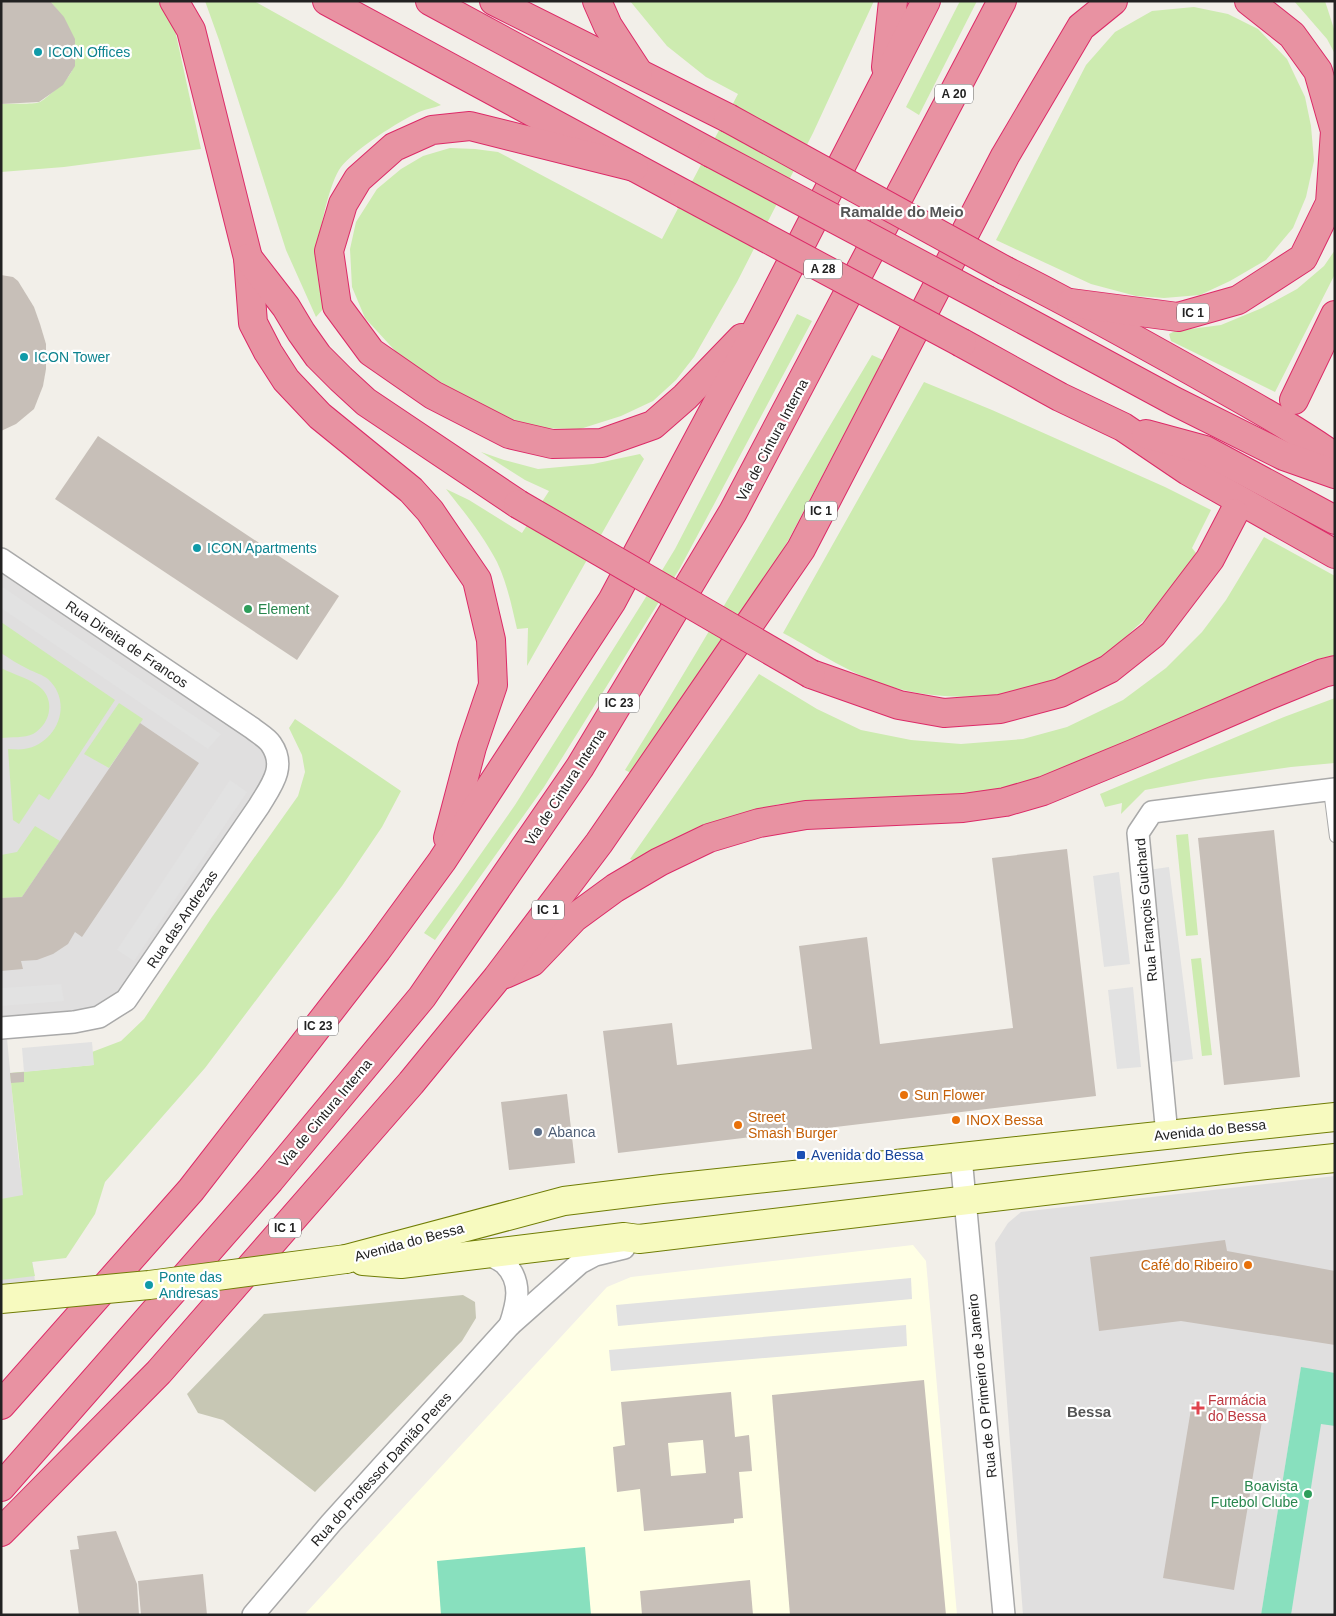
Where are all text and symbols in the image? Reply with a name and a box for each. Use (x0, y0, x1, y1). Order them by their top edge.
place label: ICON Offices (48, 44, 130, 60)
marker: ICON Offices (32, 46, 44, 58)
road number: A 20 (935, 85, 973, 104)
district label: Ramalde do Meio (840, 203, 964, 220)
road number: A 28 (804, 260, 842, 278)
road number: IC 1 (1177, 304, 1209, 322)
place label: ICON Tower (34, 349, 110, 365)
marker: ICON Tower (18, 351, 30, 363)
street label: Via de Cintura Interna (733, 376, 811, 504)
road number: IC 1 (805, 502, 837, 520)
place label: ICON Apartments (207, 540, 317, 556)
marker: ICON Apartments (191, 542, 203, 554)
street label: Rua Direita de Francos (63, 597, 191, 691)
place label: Element (258, 601, 309, 617)
marker: Element (242, 603, 254, 615)
road number: IC 23 (599, 694, 639, 712)
street label: Via de Cintura Interna (521, 725, 609, 848)
street label: Rua François Guichard (1132, 838, 1160, 982)
street label: Rua das Andrezas (143, 867, 221, 971)
road number: IC 1 (532, 900, 564, 920)
road number: IC 23 (298, 1016, 338, 1036)
street label: Via de Cintura Interna (275, 1056, 375, 1170)
place label: Sun Flower (914, 1087, 985, 1103)
marker: Sun Flower (898, 1089, 910, 1101)
place label: Street Smash Burger (748, 1109, 838, 1141)
place label: INOX Bessa (966, 1112, 1043, 1128)
marker: INOX Bessa (950, 1114, 962, 1126)
street label: Avenida do Bessa (1153, 1116, 1267, 1144)
marker: Street Smash Burger (732, 1119, 744, 1131)
place label: Abanca (548, 1124, 596, 1140)
marker: Abanca (532, 1126, 544, 1138)
place label: Avenida do Bessa (811, 1147, 924, 1163)
marker: Avenida do Bessa (795, 1149, 807, 1161)
road number: IC 1 (269, 1218, 301, 1238)
street label: Avenida do Bessa (353, 1220, 466, 1264)
place label: Café do Ribeiro (1141, 1257, 1238, 1273)
marker: Café do Ribeiro (1242, 1259, 1254, 1271)
place label: Ponte das Andresas (159, 1269, 222, 1301)
marker: Ponte das Andresas (143, 1279, 155, 1291)
street label: Rua de O Primeiro de Janeiro (964, 1293, 1000, 1479)
street label: Rua do Professor Damião Peres (308, 1389, 454, 1549)
place label: Farmácia do Bessa (1208, 1392, 1267, 1424)
marker: Farmácia do Bessa (1192, 1402, 1204, 1414)
district label: Bessa (1067, 1403, 1112, 1420)
place label: Boavista Futebol Clube (1211, 1478, 1298, 1510)
marker: Boavista Futebol Clube (1302, 1488, 1314, 1500)

